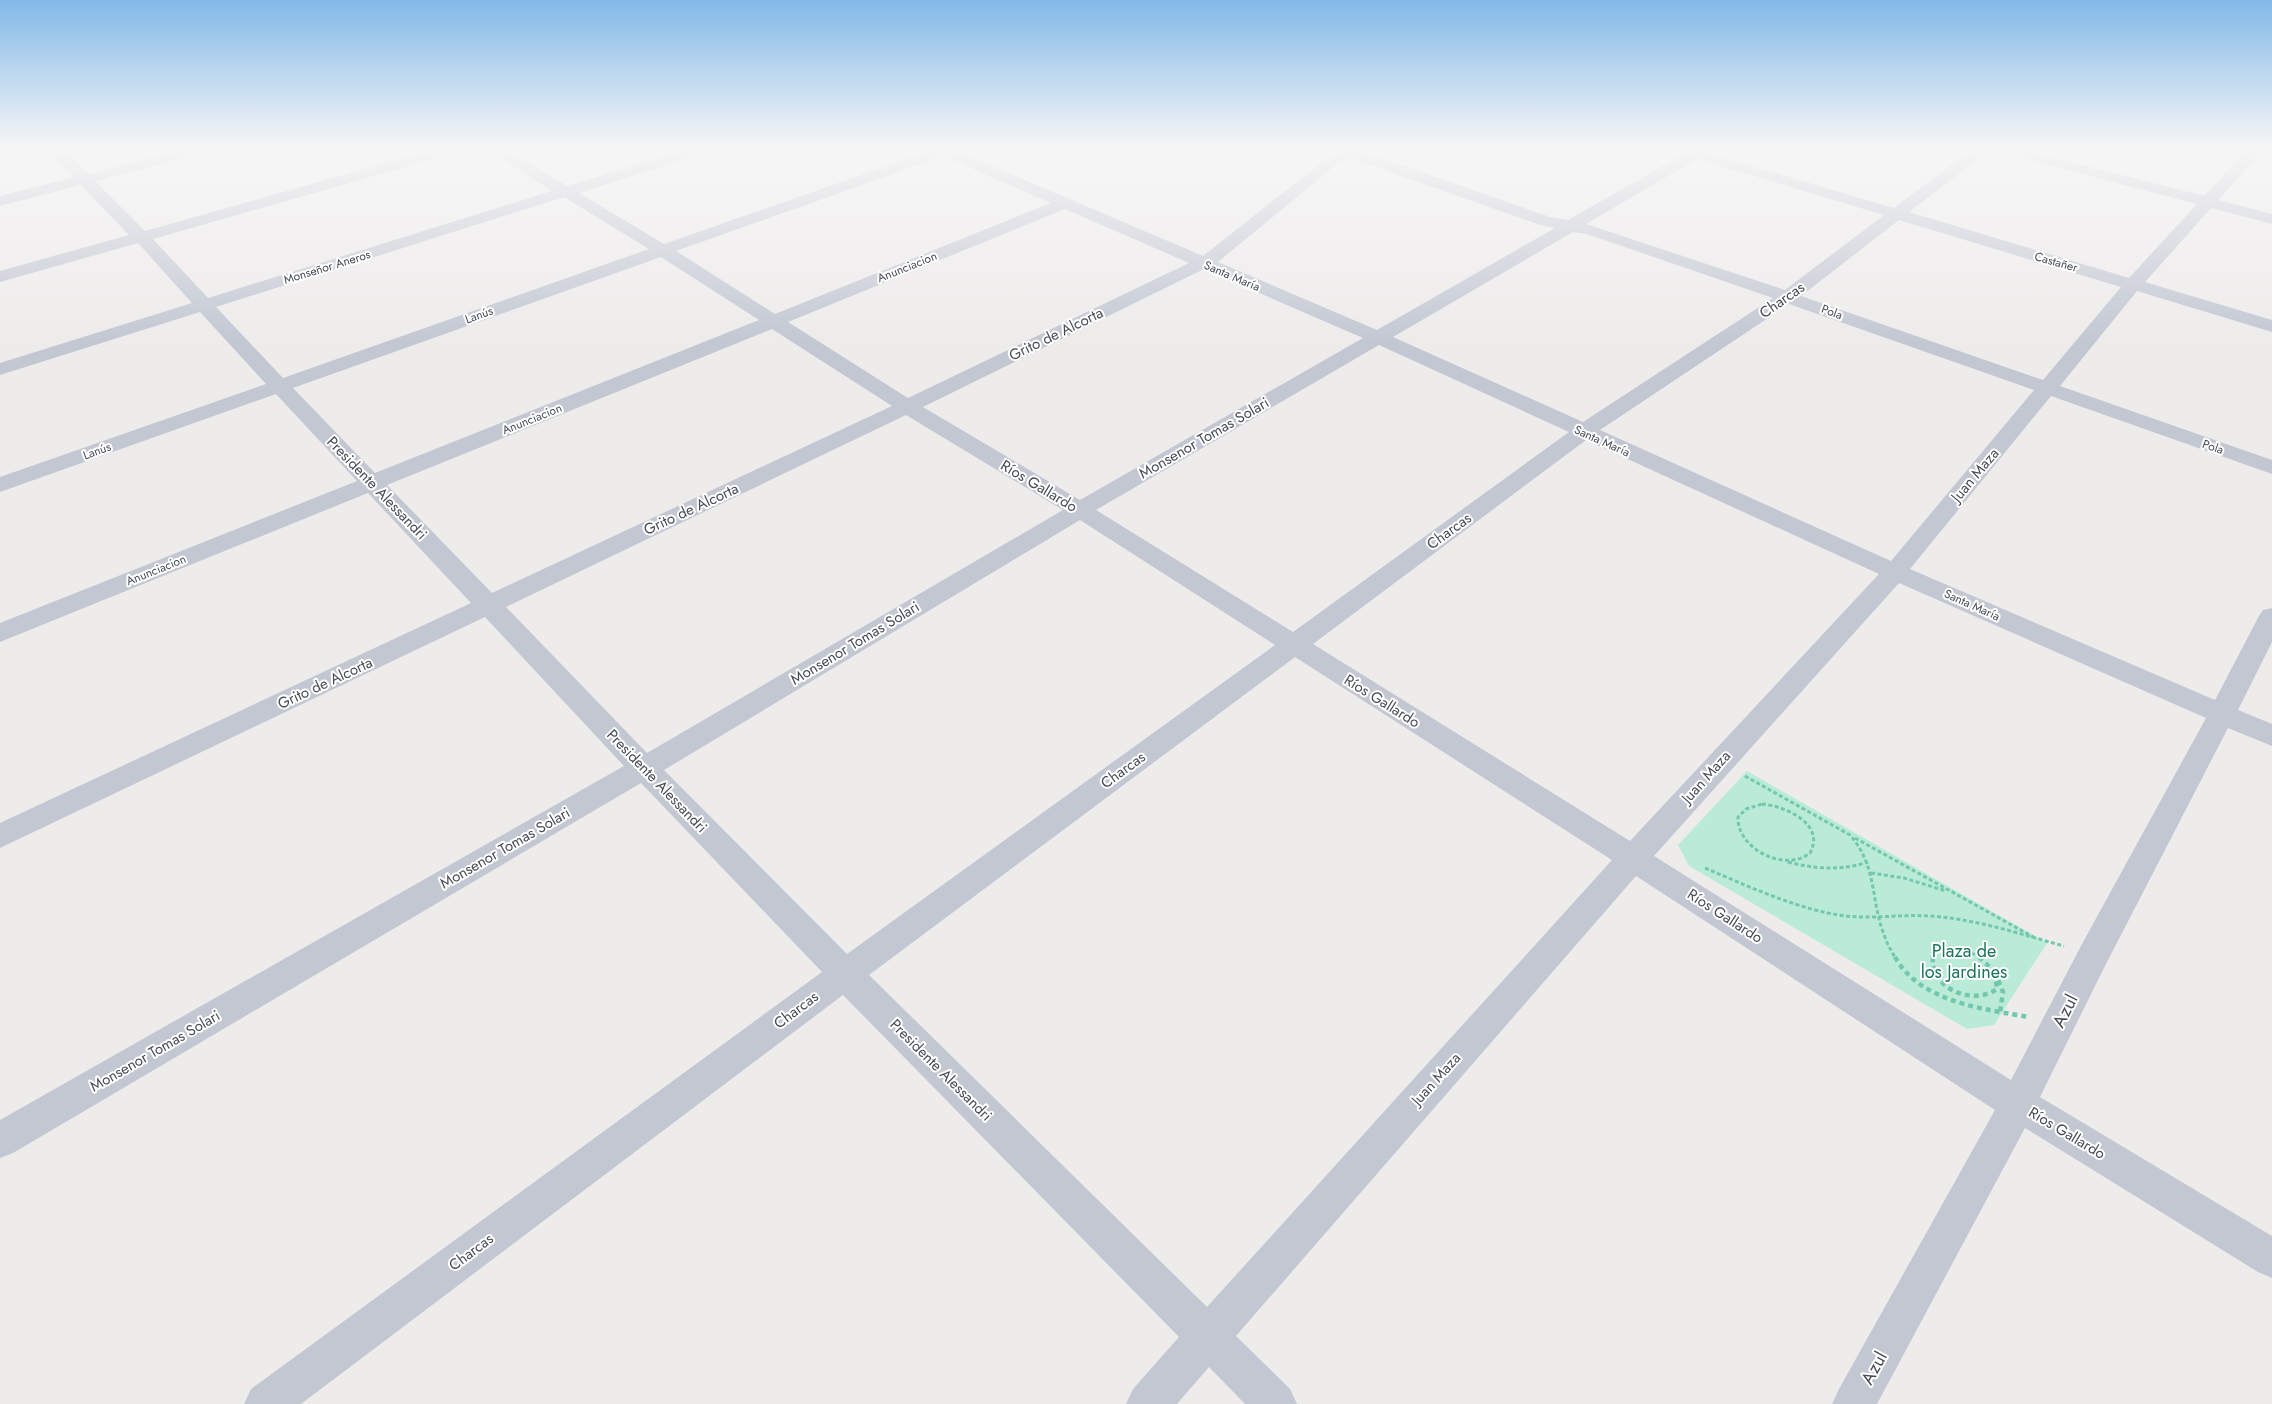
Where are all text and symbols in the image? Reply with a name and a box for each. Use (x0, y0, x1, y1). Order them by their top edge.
street label: Monseñor Aneros (281, 245, 373, 289)
street label: Anunciacion (874, 247, 940, 287)
street label: Castañer (2032, 247, 2081, 277)
street label: Santa María (1201, 256, 1263, 296)
street label: Charcas (1755, 276, 1809, 324)
street label: Pola (1819, 300, 1845, 324)
street label: Lanús (462, 302, 496, 328)
street label: Grito de Alcorta (1005, 302, 1107, 366)
street label: Monsenor Tomas Solari (1135, 392, 1273, 484)
street label: Anunciacion (499, 399, 565, 439)
street label: Santa María (1571, 421, 1633, 461)
street label: Presidente Alessandri (322, 431, 432, 545)
street label: Pola (2200, 435, 2226, 459)
street label: Lanús (80, 438, 114, 464)
street label: Juan Maza (1945, 443, 2004, 508)
street label: Ríos Gallardo (997, 454, 1081, 518)
street label: Grito de Alcorta (640, 477, 742, 541)
street label: Charcas (1422, 507, 1476, 555)
street label: Anunciacion (123, 550, 189, 590)
street label: Santa María (1941, 585, 2003, 625)
street label: Monsenor Tomas Solari (786, 596, 924, 690)
street label: Grito de Alcorta (274, 651, 376, 715)
street label: Ríos Gallardo (1340, 669, 1424, 733)
street label: Presidente Alessandri (602, 724, 712, 838)
street label: Charcas (1096, 746, 1150, 794)
street label: Juan Maza (1675, 746, 1736, 810)
street label: Monsenor Tomas Solari (436, 802, 574, 894)
street label: Ríos Gallardo (1683, 883, 1767, 949)
park label: Plaza de los Jardines (1921, 938, 2007, 985)
street label: Charcas (769, 986, 823, 1034)
street label: Azul (2046, 990, 2084, 1032)
street label: Monsenor Tomas Solari (86, 1005, 224, 1097)
street label: Presidente Alessandri (885, 1014, 997, 1126)
street label: Juan Maza (1405, 1048, 1466, 1112)
street label: Ríos Gallardo (2025, 1101, 2109, 1165)
street label: Charcas (444, 1228, 498, 1276)
street label: Azul (1854, 1347, 1894, 1389)

